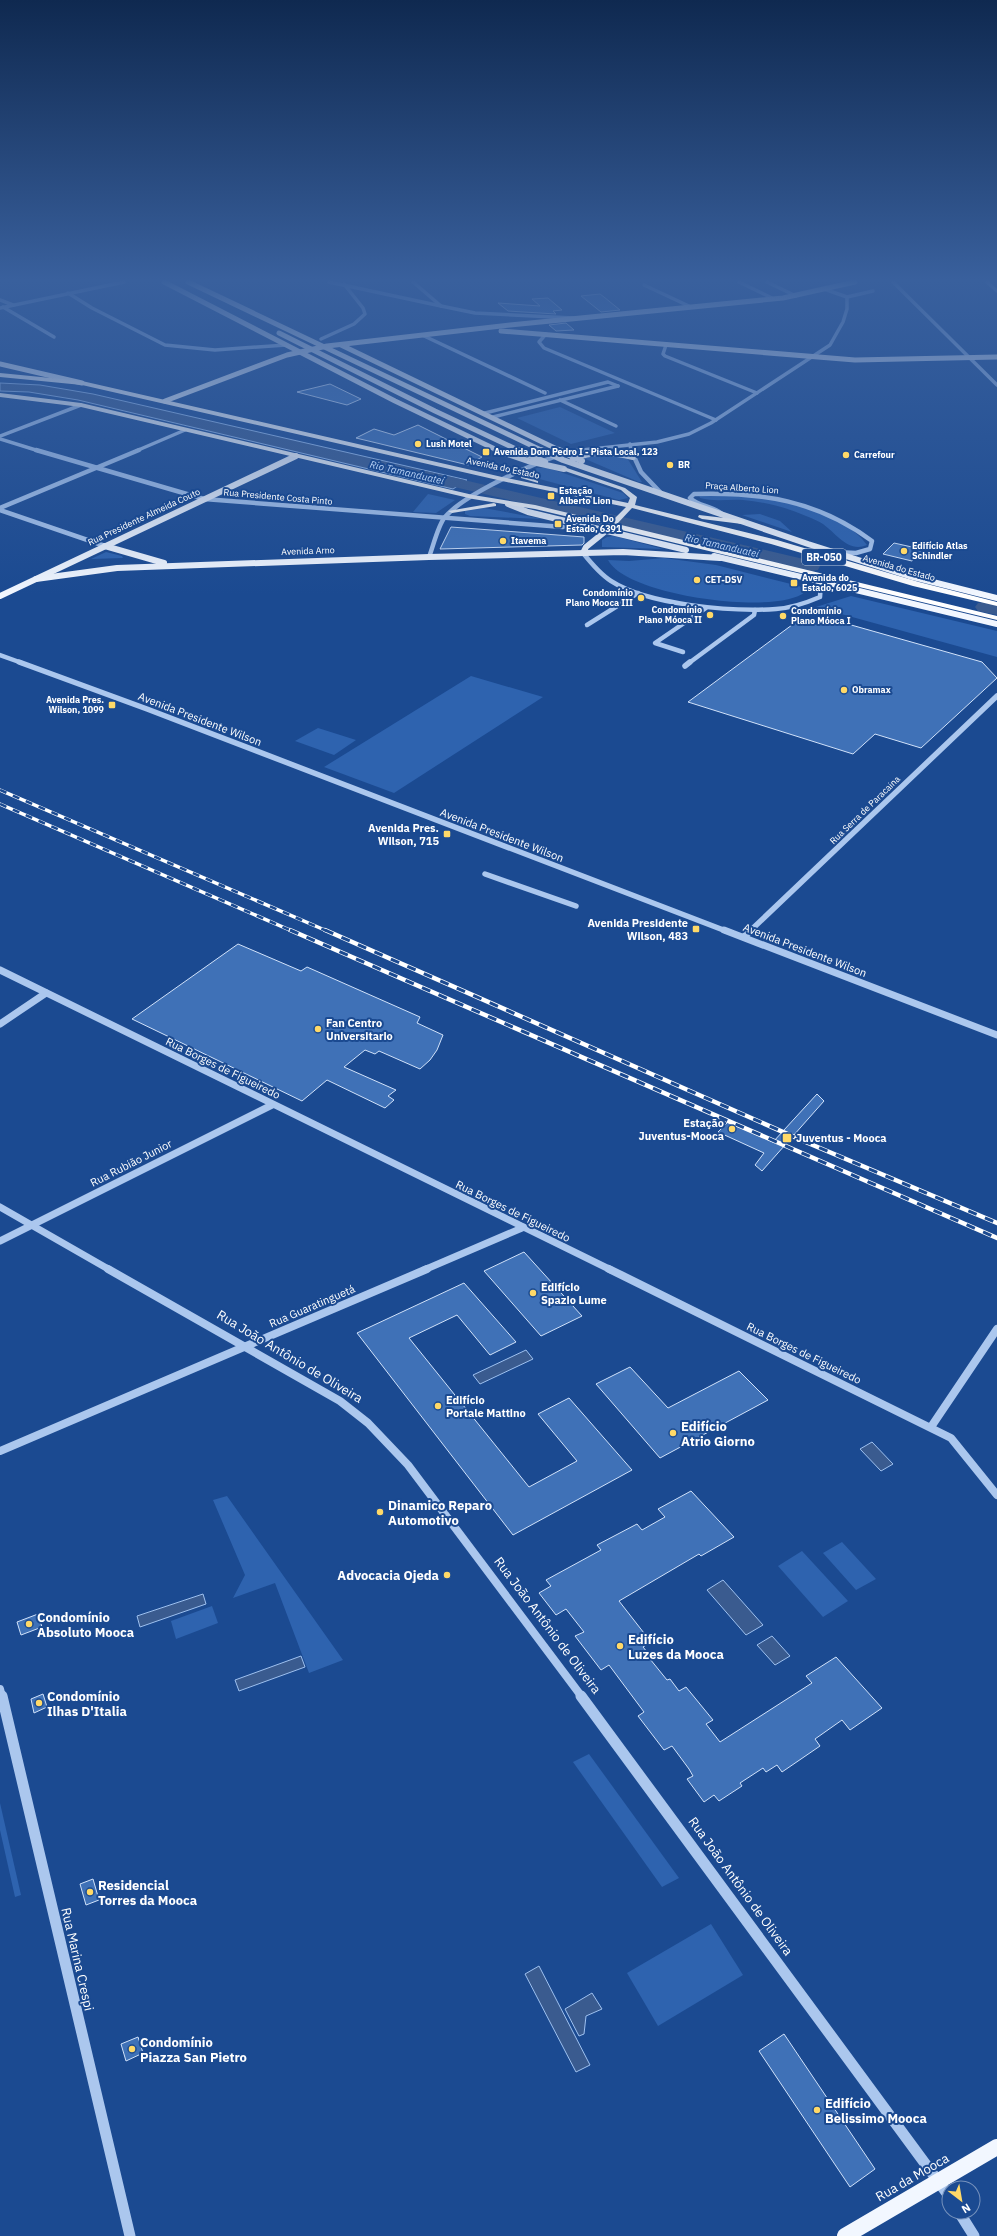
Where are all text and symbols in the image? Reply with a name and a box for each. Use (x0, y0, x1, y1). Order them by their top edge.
place label: Lush Motel (426, 438, 472, 449)
marker: Lush Motel (413, 439, 423, 449)
place label: Avenida Dom Pedro I - Pista Local, 123 (494, 446, 658, 457)
marker: Avenida Dom Pedro I - Pista Local, 123 (481, 447, 491, 457)
place label: Carrefour (854, 449, 895, 460)
marker: Carrefour (841, 450, 851, 460)
street label: Avenida do Estado (465, 454, 541, 481)
water label: Rio Tamanduateí (369, 458, 447, 488)
place label: BR (678, 459, 690, 470)
marker: BR (665, 460, 675, 470)
street label: Praça Alberto Lion (705, 479, 779, 496)
place label: Estação Alberto Lion (559, 485, 611, 506)
street label: Rua Presidente Almeida Couto (86, 486, 202, 547)
street label: Rua Presidente Costa Pinto (223, 486, 333, 507)
marker: Estação Alberto Lion (546, 491, 556, 501)
place label: Avenida Do Estado, 6391 (566, 513, 622, 534)
marker: Avenida Do Estado, 6391 (553, 519, 563, 529)
water label: Rio Tamanduateí (684, 531, 762, 561)
place label: Itavema (511, 535, 546, 546)
marker: Itavema (498, 536, 508, 546)
place label: Edifício Atlas Schindler (912, 540, 968, 561)
street label: Avenida Arno (281, 544, 335, 557)
marker: Edifício Atlas Schindler (899, 546, 909, 556)
road number: BR-050 (802, 549, 846, 565)
street label: Avenida do Estado (862, 552, 936, 583)
place label: Avenida do Estado, 6025 (802, 572, 858, 593)
place label: CET-DSV (705, 574, 743, 585)
marker: CET-DSV (692, 575, 702, 585)
marker: Avenida do Estado, 6025 (789, 578, 799, 588)
place label: Condomínio Plano Mooca III (566, 587, 633, 608)
marker: Condomínio Plano Mooca III (636, 593, 646, 603)
place label: Condomínio Plano Móoca II (638, 604, 702, 625)
place label: Condomínio Plano Móoca I (791, 605, 851, 626)
marker: Condomínio Plano Móoca II (705, 610, 715, 620)
marker: Condomínio Plano Móoca I (778, 611, 788, 621)
place label: Obramax (852, 684, 891, 695)
marker: Obramax (839, 685, 849, 695)
street label: Avenida Presidente Wilson (136, 689, 264, 749)
place label: Avenida Pres. Wilson, 1099 (46, 694, 105, 715)
marker: Avenida Pres. Wilson, 1099 (107, 700, 117, 710)
street label: Rua Serra de Paracaina (827, 773, 902, 846)
street label: Avenida Presidente Wilson (438, 805, 566, 865)
place label: Avenida Pres. Wilson, 715 (368, 821, 439, 848)
marker: Avenida Pres. Wilson, 715 (442, 829, 452, 839)
place label: Avenida Presidente Wilson, 483 (587, 916, 688, 943)
street label: Avenida Presidente Wilson (741, 920, 869, 980)
marker: Avenida Presidente Wilson, 483 (691, 924, 701, 934)
place label: Fan Centro Universitario (326, 1016, 393, 1043)
marker: Fan Centro Universitario (313, 1024, 323, 1034)
street label: Rua Borges de Figueiredo (163, 1034, 283, 1102)
place label: Estação Juventus-Mooca (639, 1116, 724, 1143)
marker: Estação Juventus-Mooca (727, 1124, 737, 1134)
place label: Juventus - Mooca (796, 1131, 887, 1145)
marker: Juventus - Mooca (781, 1132, 793, 1144)
street label: Rua Rubião Junior (88, 1136, 174, 1190)
street label: Rua Borges de Figueiredo (453, 1177, 573, 1245)
place label: Edifício Spazio Lume (541, 1280, 607, 1307)
street label: Rua Guaratinguetá (267, 1282, 357, 1330)
marker: Edifício Spazio Lume (528, 1288, 538, 1298)
street label: Rua João Antônio de Oliveira (214, 1306, 366, 1407)
street label: Rua Borges de Figueiredo (744, 1319, 864, 1387)
place label: Edifício Portale Mattino (446, 1393, 526, 1420)
marker: Edifício Portale Mattino (433, 1401, 443, 1411)
place label: Edifício Atrio Giorno (681, 1418, 755, 1450)
marker: Edifício Atrio Giorno (668, 1428, 678, 1438)
place label: Dinamico Reparo Automotivo (388, 1497, 492, 1529)
marker: Dinamico Reparo Automotivo (375, 1507, 385, 1517)
street label: Rua João Antônio de Oliveira (490, 1553, 605, 1697)
place label: Advocacia Ojeda (337, 1567, 439, 1584)
marker: Advocacia Ojeda (442, 1570, 452, 1580)
place label: Condomínio Absoluto Mooca (37, 1609, 134, 1641)
marker: Condomínio Absoluto Mooca (24, 1619, 34, 1629)
place label: Edifício Luzes da Mooca (628, 1631, 724, 1663)
marker: Edifício Luzes da Mooca (615, 1641, 625, 1651)
place label: Condomínio Ilhas D'Italia (47, 1688, 127, 1720)
marker: Condomínio Ilhas D'Italia (34, 1698, 44, 1708)
street label: Rua João Antônio de Oliveira (684, 1814, 797, 1959)
place label: Residencial Torres da Mooca (98, 1877, 197, 1909)
marker: Residencial Torres da Mooca (85, 1887, 95, 1897)
street label: Rua Marina Crespi (57, 1906, 98, 2013)
place label: Condomínio Piazza San Pietro (140, 2034, 247, 2066)
marker: Condomínio Piazza San Pietro (127, 2044, 137, 2054)
place label: Edifício Belissimo Mooca (825, 2095, 927, 2127)
marker: Edifício Belissimo Mooca (812, 2105, 822, 2115)
street label: Rua da Mooca (873, 2150, 952, 2205)
north arrow (941, 2180, 981, 2220)
text: N (959, 2201, 973, 2217)

